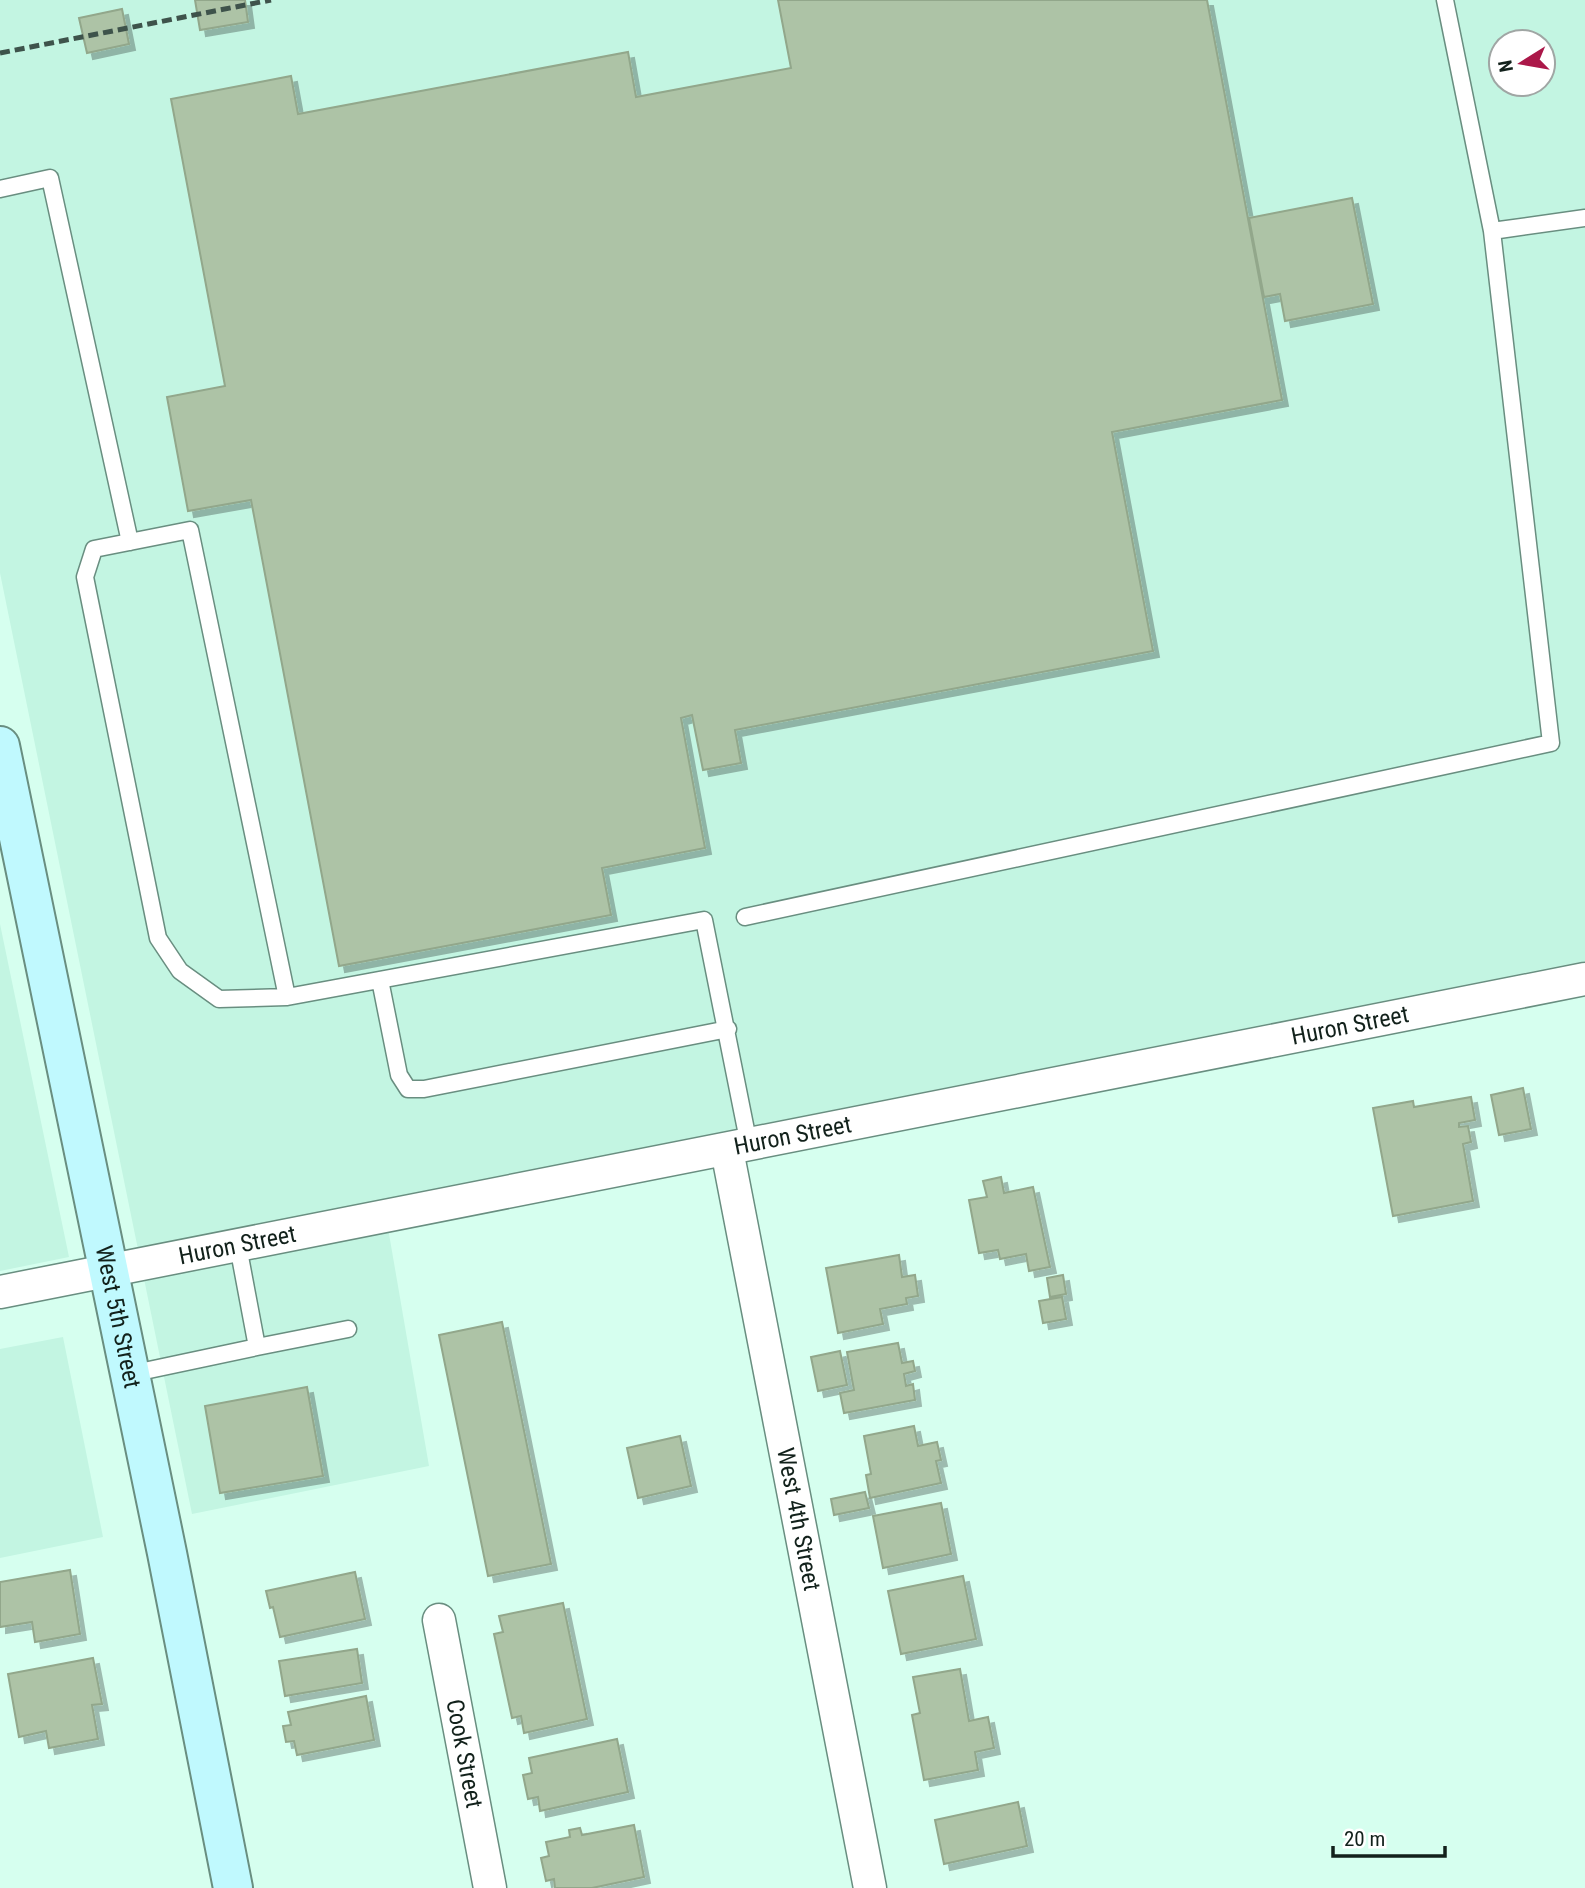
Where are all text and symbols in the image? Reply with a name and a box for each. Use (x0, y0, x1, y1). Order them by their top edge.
north arrow (1487, 28, 1557, 98)
text: N (1493, 58, 1518, 74)
street label: Huron Street (1289, 1000, 1411, 1051)
street label: Huron Street (732, 1110, 854, 1161)
street label: Huron Street (176, 1220, 299, 1270)
street label: West 5th Street (90, 1243, 147, 1391)
street label: West 4th Street (771, 1445, 826, 1593)
street label: Cook Street (440, 1697, 488, 1810)
scale bar (1333, 1814, 1445, 1858)
text: 20 m (1344, 1827, 1385, 1851)

